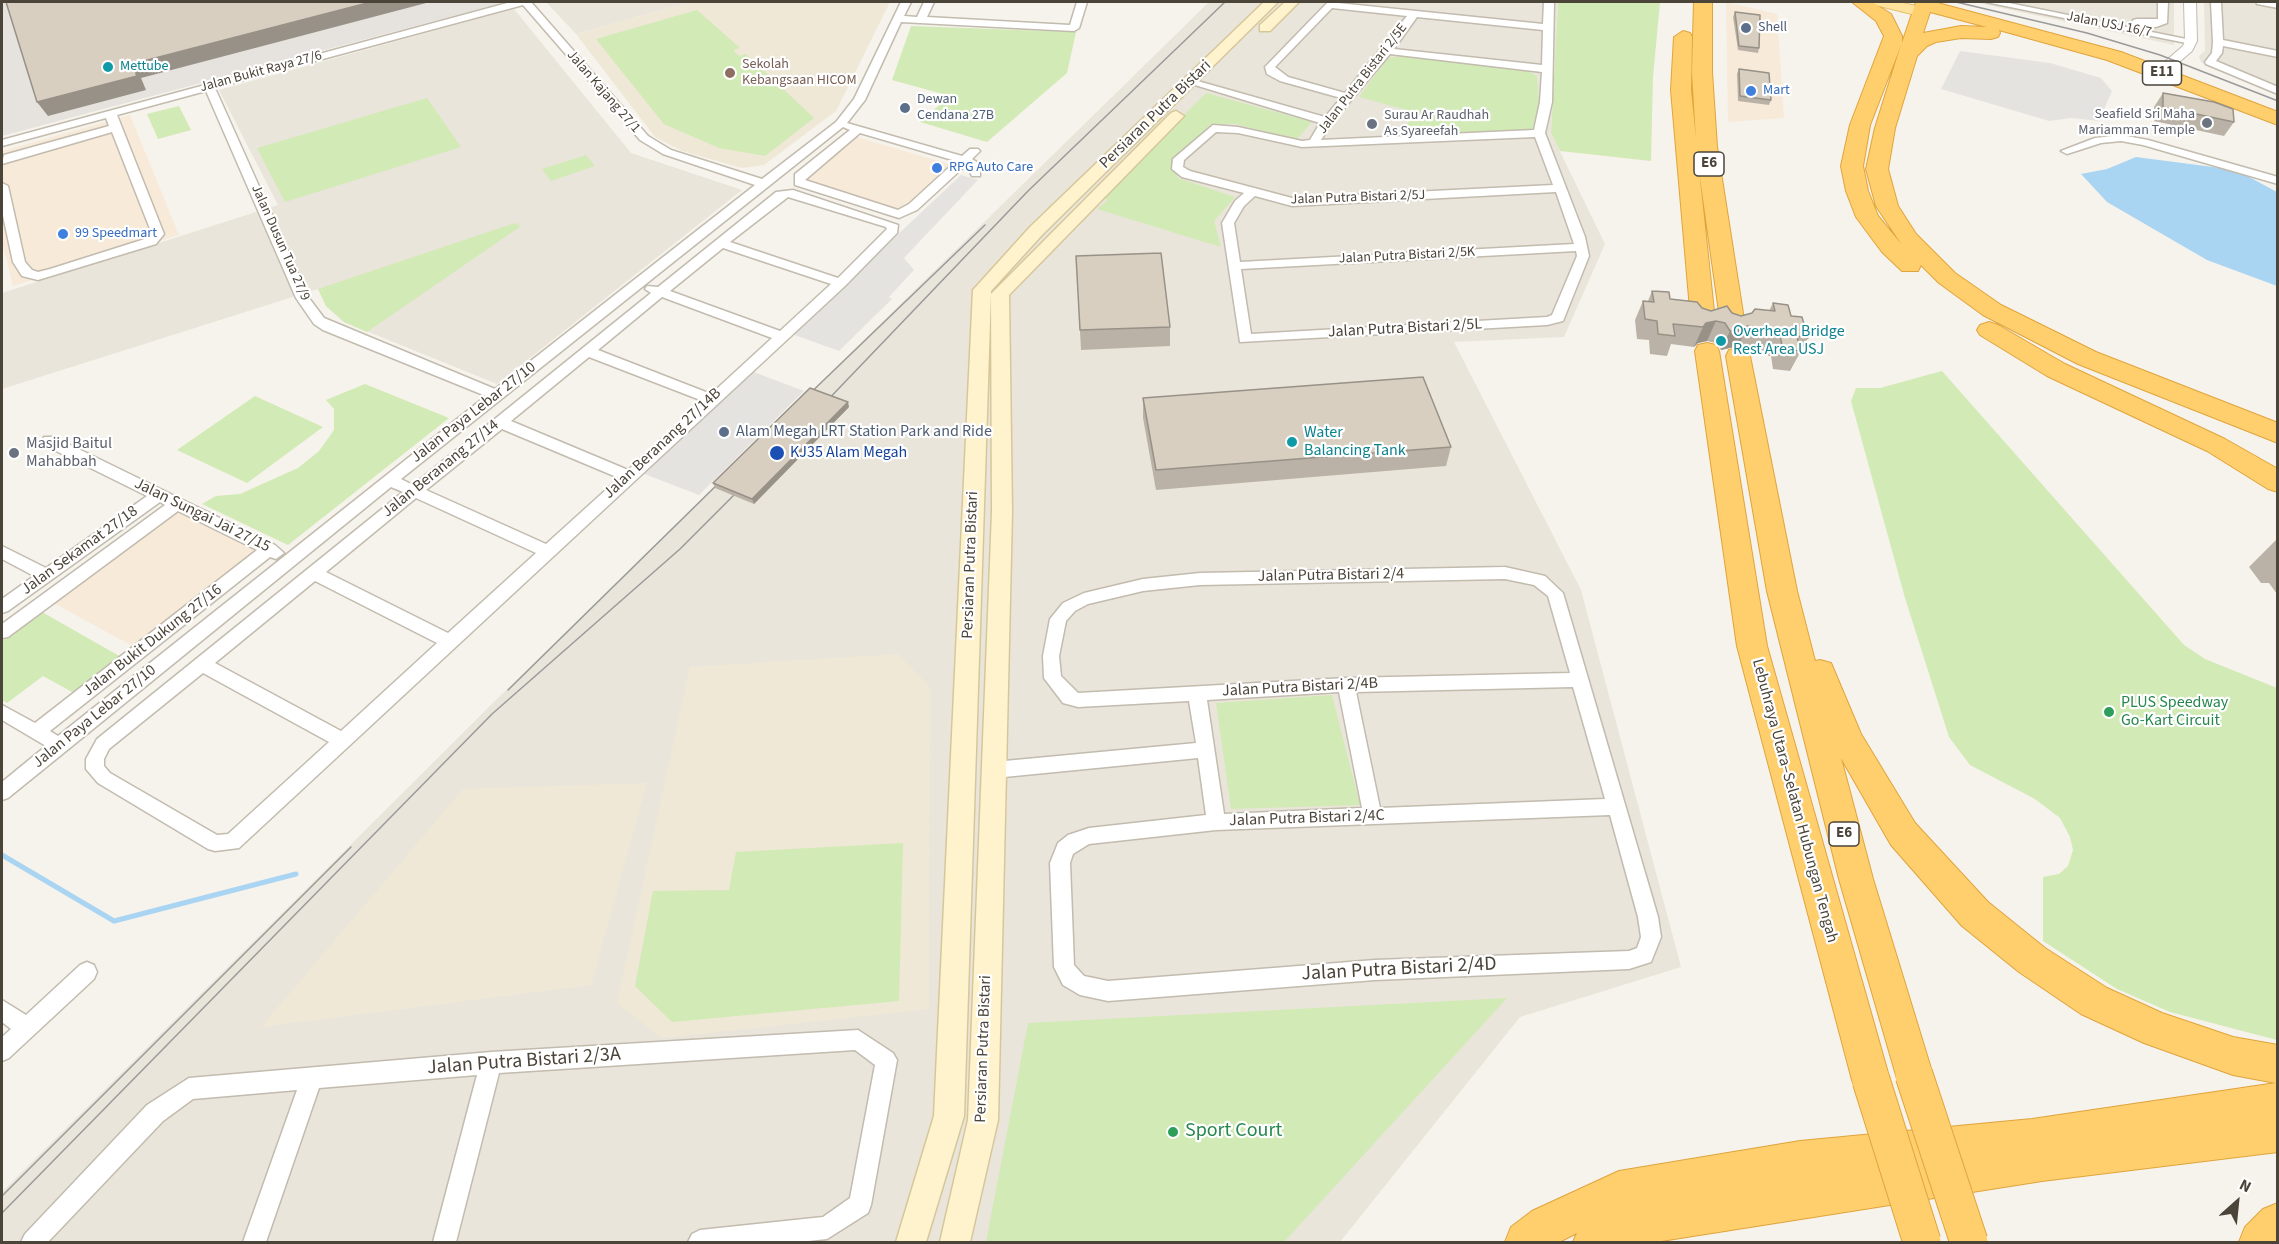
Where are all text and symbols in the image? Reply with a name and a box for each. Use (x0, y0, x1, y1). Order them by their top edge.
street label: Jalan USJ 16/7 (2065, 9, 2153, 41)
street label: Jalan Putra Bistari 2/5E (1315, 20, 1411, 138)
place label: Shell (1758, 20, 1787, 36)
marker: Shell (1739, 21, 1753, 35)
street label: Jalan Kajang 27/1 (563, 47, 643, 137)
street label: Jalan Bukit Raya 27/6 (198, 48, 324, 96)
place label: Sekolah Kebangsaan HICOM (742, 57, 857, 90)
street label: Persiaran Putra Bistari (1096, 57, 1216, 173)
place label: Mettube (120, 59, 168, 75)
marker: Mettube (101, 60, 115, 74)
road number: E11 (2142, 61, 2182, 85)
marker: Sekolah Kebangsaan HICOM (723, 66, 737, 80)
place label: Mart (1763, 83, 1790, 99)
marker: Mart (1744, 84, 1758, 98)
place label: Dewan Cendana 27B (917, 92, 994, 124)
marker: Dewan Cendana 27B (898, 101, 912, 115)
place label: Seafield Sri Maha Mariamman Temple (2078, 107, 2195, 140)
place label: Surau Ar Raudhah As Syareefah (1384, 108, 1489, 140)
marker: Seafield Sri Maha Mariamman Temple (2200, 116, 2214, 130)
marker: Surau Ar Raudhah As Syareefah (1365, 117, 1379, 131)
road number: E6 (1694, 152, 1724, 176)
place label: RPG Auto Care (949, 160, 1033, 176)
marker: RPG Auto Care (930, 161, 944, 175)
street label: Jalan Dusun Tua 27/9 (247, 182, 313, 304)
street label: Jalan Putra Bistari 2/5J (1290, 187, 1426, 209)
place label: 99 Speedmart (75, 226, 157, 242)
marker: 99 Speedmart (56, 227, 70, 241)
street label: Jalan Putra Bistari 2/5K (1339, 244, 1475, 268)
street label: Jalan Putra Bistari 2/5L (1327, 315, 1483, 343)
place label: Overhead Bridge Rest Area USJ (1733, 322, 1845, 360)
marker: Overhead Bridge Rest Area USJ (1714, 334, 1728, 348)
street label: Jalan Paya Lebar 27/10 (408, 358, 540, 468)
street label: Jalan Beranang 27/14B (600, 384, 726, 504)
street label: Jalan Beranang 27/14 (379, 416, 503, 522)
place label: Alam Megah LRT Station Park and Ride (736, 422, 992, 442)
place label: Water Balancing Tank (1304, 423, 1406, 461)
marker: Alam Megah LRT Station Park and Ride (717, 425, 731, 439)
place label: Masjid Baitul Mahabbah (26, 434, 112, 472)
marker: Water Balancing Tank (1285, 435, 1299, 449)
place label: KJ35 Alam Megah (790, 443, 907, 463)
marker: KJ35 Alam Megah (768, 444, 786, 462)
marker: Masjid Baitul Mahabbah (7, 446, 21, 460)
street label: Jalan Sungai Jai 27/15 (131, 475, 273, 557)
street label: Persiaran Putra Bistari (959, 491, 983, 639)
street label: Jalan Sekamat 27/18 (18, 502, 142, 600)
street label: Jalan Putra Bistari 2/4 (1258, 565, 1404, 587)
street label: Jalan Bukit Dukung 27/16 (80, 581, 226, 701)
street label: Lebuhraya Utara–Selatan Hubungan Tengah (1747, 657, 1841, 945)
street label: Jalan Paya Lebar 27/10 (29, 661, 161, 773)
street label: Jalan Putra Bistari 2/4B (1222, 674, 1378, 702)
place label: PLUS Speedway Go-Kart Circuit (2121, 693, 2228, 731)
marker: PLUS Speedway Go-Kart Circuit (2102, 705, 2116, 719)
street label: Jalan Putra Bistari 2/4C (1229, 807, 1385, 831)
road number: E6 (1829, 822, 1859, 846)
street label: Jalan Putra Bistari 2/4D (1301, 953, 1497, 987)
street label: Persiaran Putra Bistari (972, 975, 996, 1123)
street label: Jalan Putra Bistari 2/3A (426, 1043, 622, 1081)
place label: Sport Court (1185, 1120, 1282, 1144)
marker: Sport Court (1166, 1125, 1180, 1139)
north arrow (2207, 1172, 2267, 1232)
text: N (2235, 1174, 2255, 1198)

